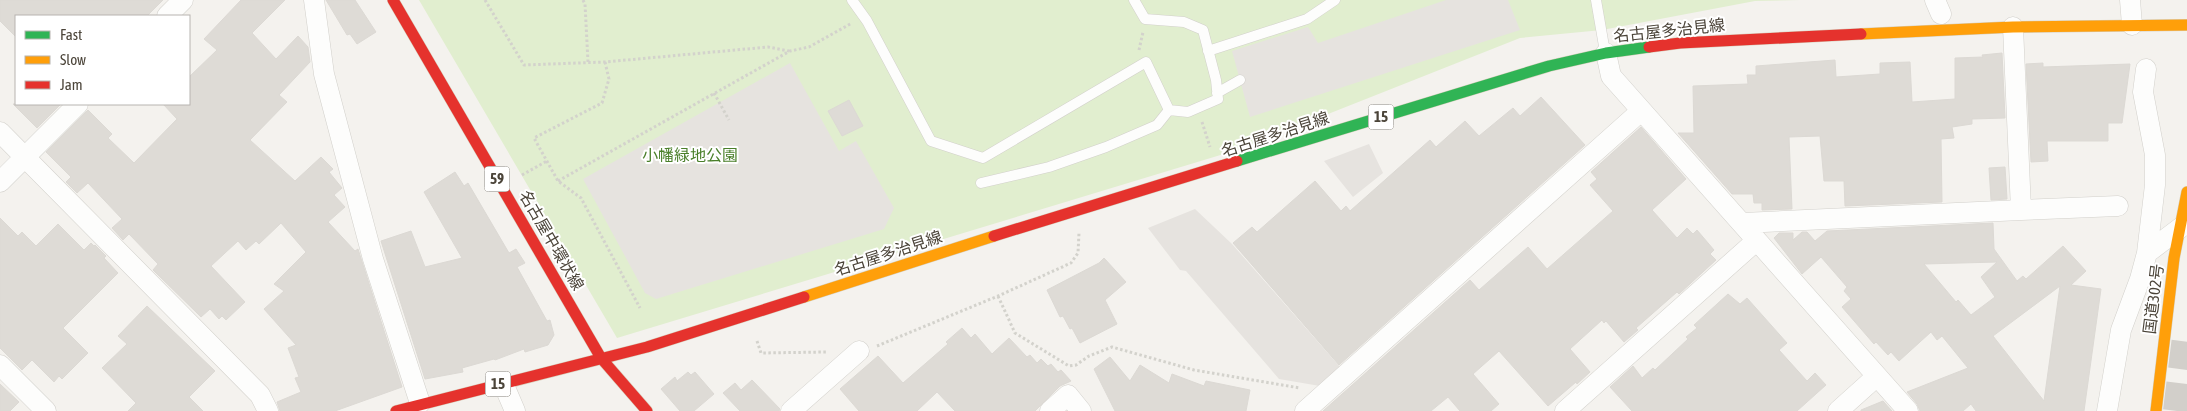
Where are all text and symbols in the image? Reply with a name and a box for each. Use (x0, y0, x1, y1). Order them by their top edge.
legend (15, 15, 190, 105)
street label: 名古屋多治見線 (1612, 15, 1726, 45)
text: Fast (60, 26, 82, 43)
text: Slow (60, 51, 86, 68)
text: Jam (60, 76, 83, 93)
road number: 15 (1368, 104, 1394, 130)
street label: 名古屋多治見線 (1219, 108, 1331, 160)
park label: 小幡緑地公園 (642, 146, 738, 164)
road number: 59 (484, 166, 510, 192)
street label: 名古屋中環状線 (516, 187, 588, 293)
street label: 名古屋多治見線 (832, 227, 944, 279)
street label: 国道302号 (2140, 263, 2166, 335)
road number: 15 (486, 372, 510, 396)

